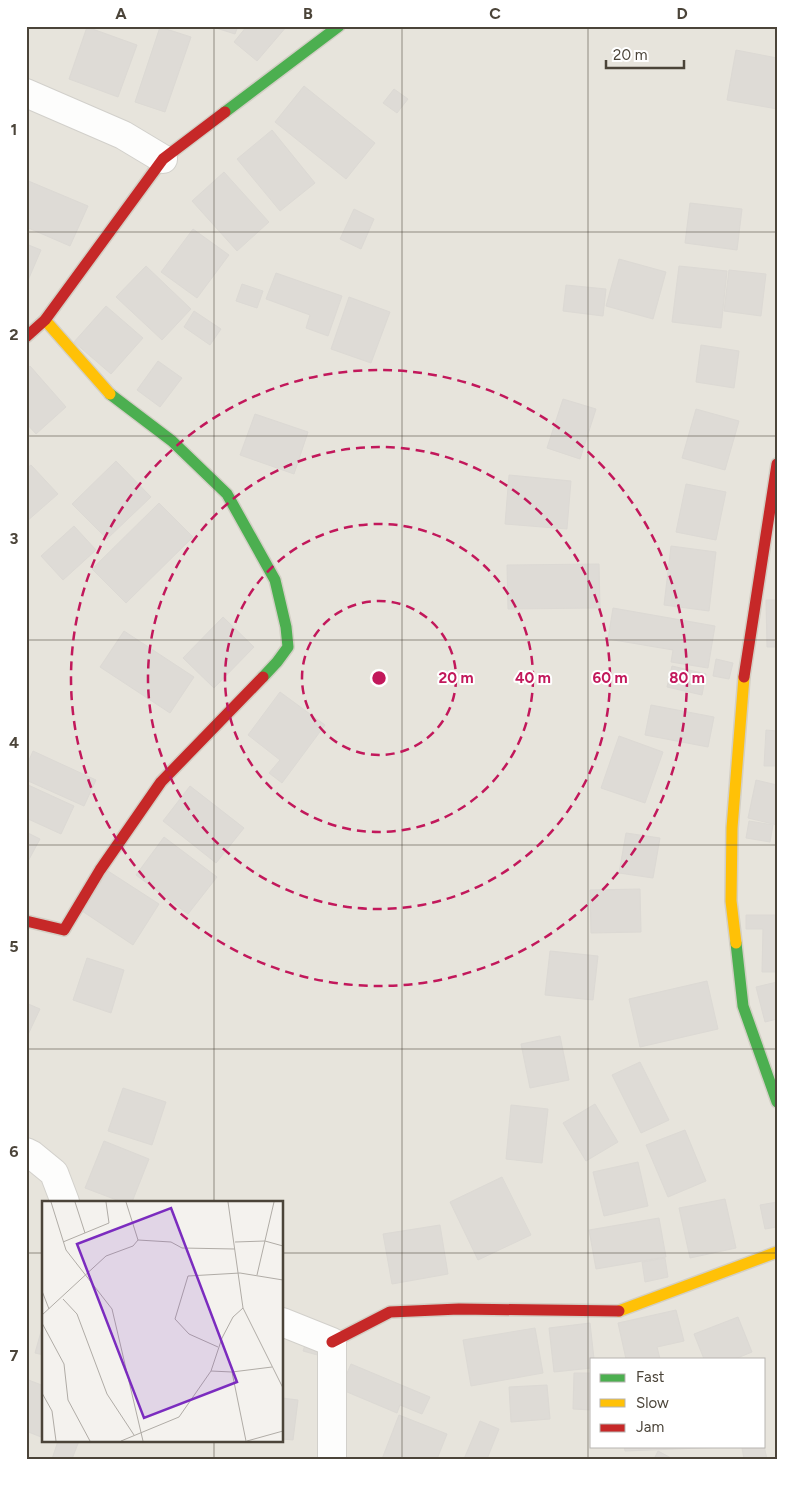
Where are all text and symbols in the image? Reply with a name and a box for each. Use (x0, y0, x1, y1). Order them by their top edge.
text: A (115, 4, 127, 23)
text: B (303, 4, 313, 23)
text: C (489, 4, 501, 23)
text: D (676, 4, 688, 23)
scale bar (606, 38, 683, 70)
text: 20 m (613, 46, 647, 64)
text: 1 (11, 120, 17, 139)
text: 2 (9, 325, 19, 344)
text: 3 (10, 529, 19, 548)
centre of rings (370, 669, 388, 687)
text: 20 m (438, 669, 474, 687)
text: 40 m (515, 669, 551, 687)
text: 60 m (592, 669, 628, 687)
text: 80 m (669, 669, 705, 687)
text: 4 (9, 733, 19, 752)
text: 5 (9, 937, 19, 956)
text: 6 (9, 1142, 19, 1161)
inset map (42, 1201, 284, 1442)
text: 7 (10, 1346, 19, 1365)
legend (590, 1358, 766, 1448)
text: Fast (636, 1368, 665, 1386)
text: Slow (636, 1394, 669, 1412)
text: Jam (636, 1418, 664, 1436)

